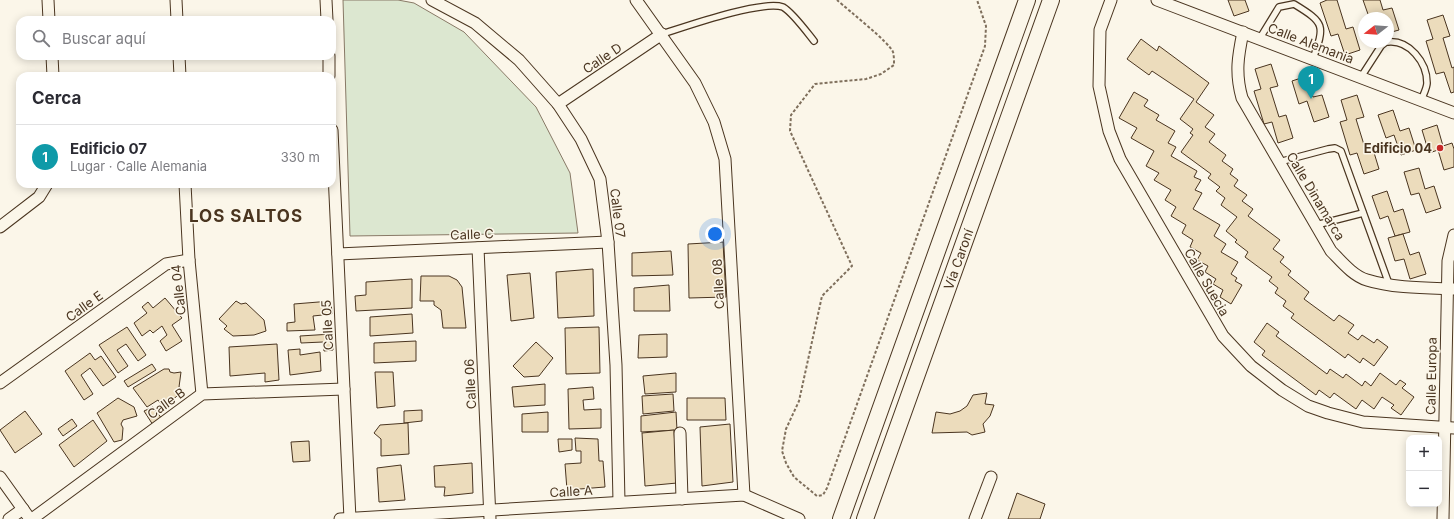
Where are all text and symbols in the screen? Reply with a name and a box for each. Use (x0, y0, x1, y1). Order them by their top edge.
north arrow (1358, 12, 1394, 48)
search box (16, 16, 336, 60)
street label: Calle Alemania (1266, 19, 1356, 67)
icon: search (30, 27, 52, 49)
text: Buscar aquí (62, 29, 146, 48)
street label: Calle D (579, 39, 625, 77)
pin: 1 (1298, 66, 1324, 99)
text: Cerca (32, 88, 81, 108)
text: Edificio 07 (70, 139, 147, 158)
place label: Edificio 04 (1364, 140, 1432, 156)
marker: Edificio 04 (1435, 143, 1445, 153)
text: 1 (42, 149, 48, 165)
text: 330 m (281, 149, 320, 165)
street label: Calle Dinamarca (1283, 149, 1349, 243)
text: Lugar · Calle Alemania (70, 158, 207, 174)
street label: Calle 07 (607, 187, 629, 239)
district label: LOS SALTOS (189, 206, 303, 226)
your location (705, 224, 725, 244)
street label: Calle C (450, 225, 494, 243)
street label: Vía Caroní (940, 226, 977, 292)
street label: Calle Suecia (1181, 245, 1233, 319)
street label: Calle 08 (709, 258, 727, 310)
street label: Calle 04 (167, 264, 189, 316)
street label: Calle E (62, 287, 106, 325)
street label: Calle 05 (318, 299, 336, 351)
street label: Calle Europa (1422, 337, 1440, 415)
street label: Calle 06 (461, 358, 479, 410)
street label: Calle B (144, 384, 188, 422)
map controls (1406, 435, 1442, 507)
button: + (1406, 435, 1442, 471)
button: − (1406, 471, 1442, 507)
street label: Calle A (549, 482, 593, 500)

